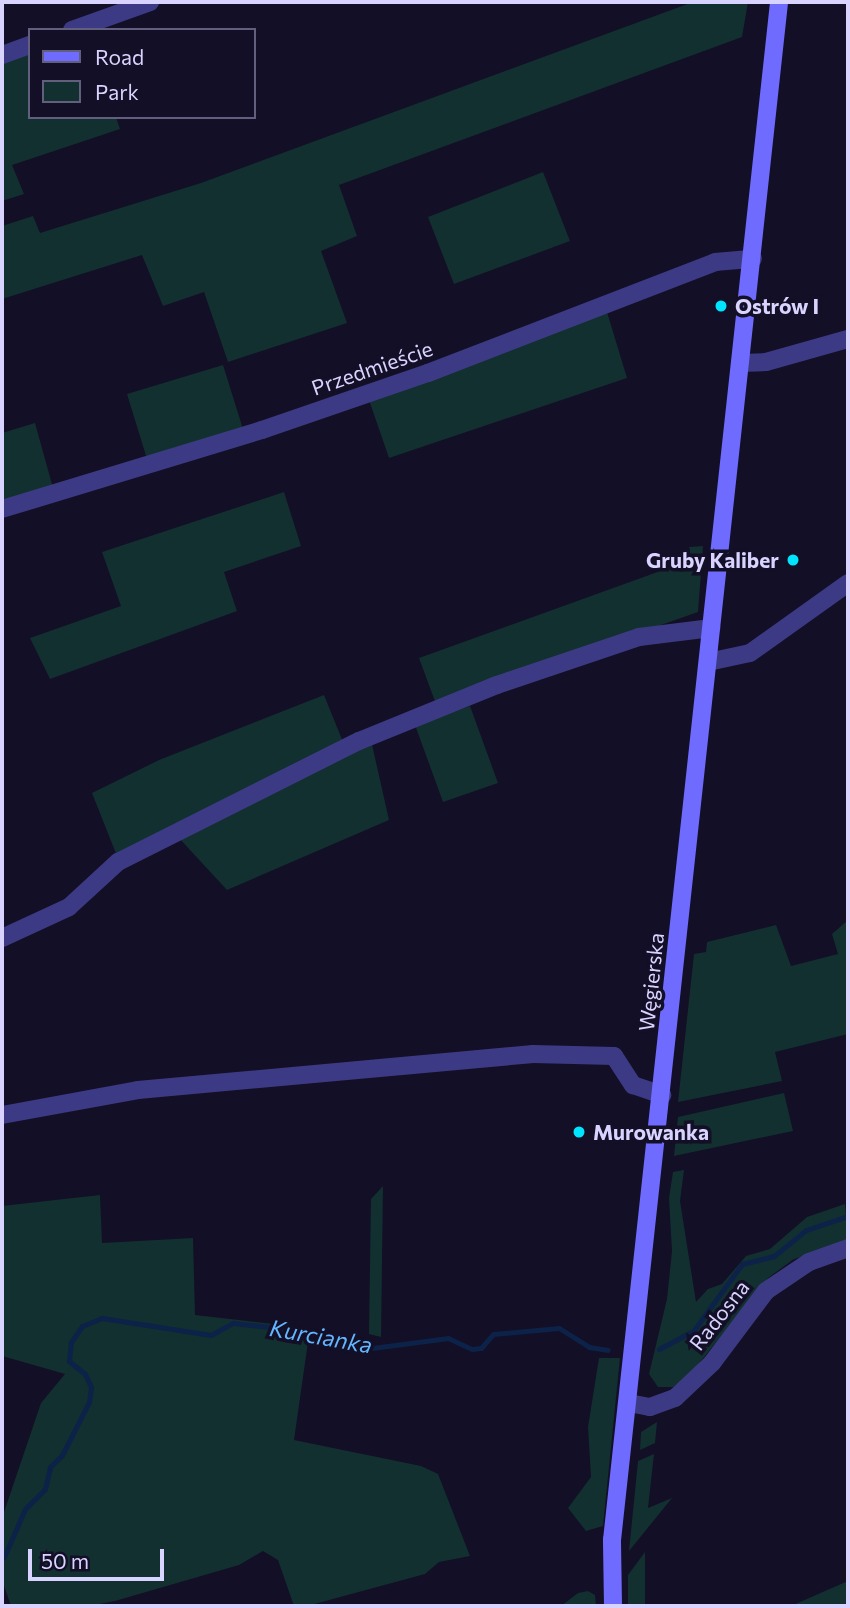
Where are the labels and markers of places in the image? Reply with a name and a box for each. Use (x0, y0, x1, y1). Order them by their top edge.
place label: Ostrów I (735, 293, 819, 319)
marker: Ostrów I (713, 298, 729, 314)
place label: Gruby Kaliber (646, 547, 779, 573)
marker: Gruby Kaliber (785, 552, 801, 568)
place label: Murowanka (593, 1119, 709, 1145)
marker: Murowanka (571, 1124, 587, 1140)

